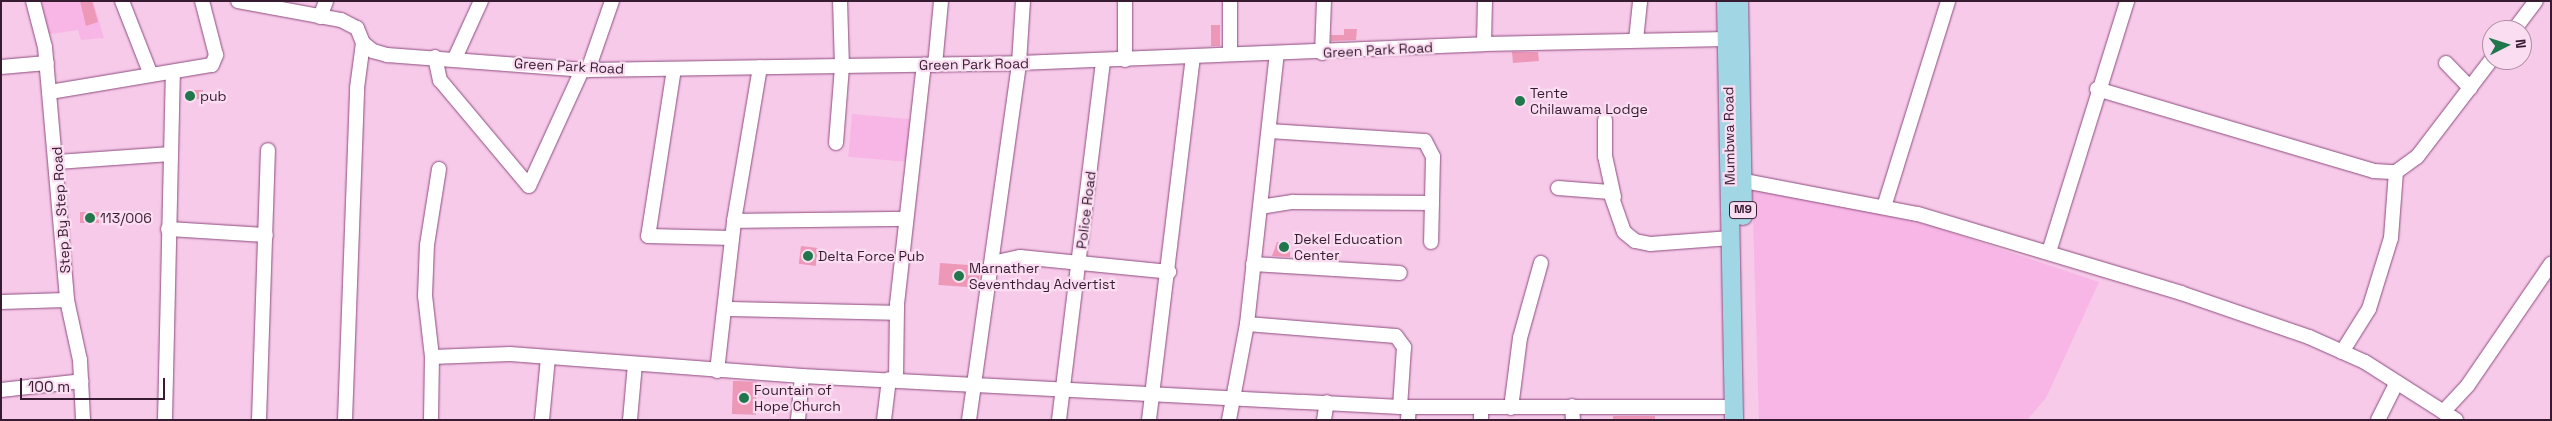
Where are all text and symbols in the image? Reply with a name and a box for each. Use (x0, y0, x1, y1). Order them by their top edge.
north arrow (2482, 20, 2532, 70)
text: N (2512, 38, 2530, 49)
street label: Green Park Road (1323, 39, 1433, 61)
street label: Green Park Road (514, 55, 624, 77)
street label: Green Park Road (919, 55, 1029, 73)
place label: Tente Chilawama Lodge (1530, 85, 1648, 118)
street label: Mumbwa Road (1720, 87, 1738, 185)
place label: pub (200, 88, 227, 104)
marker: pub (184, 90, 196, 102)
marker: Tente Chilawama Lodge (1514, 95, 1526, 107)
street label: Step By Step Road (48, 146, 74, 274)
street label: Police Road (1073, 170, 1099, 250)
road number: M9 (1728, 200, 1758, 220)
place label: 113/006 (100, 210, 152, 226)
marker: 113/006 (84, 212, 96, 224)
place label: Dekel Education Center (1294, 231, 1403, 264)
marker: Dekel Education Center (1278, 241, 1290, 253)
place label: Delta Force Pub (818, 248, 924, 264)
marker: Delta Force Pub (802, 250, 814, 262)
place label: Marnather Seventhday Advertist (969, 260, 1116, 292)
marker: Marnather Seventhday Advertist (953, 270, 965, 282)
scale bar (22, 368, 168, 400)
text: 100 m (28, 377, 70, 396)
place label: Fountain of Hope Church (754, 382, 841, 414)
marker: Fountain of Hope Church (738, 392, 750, 404)

